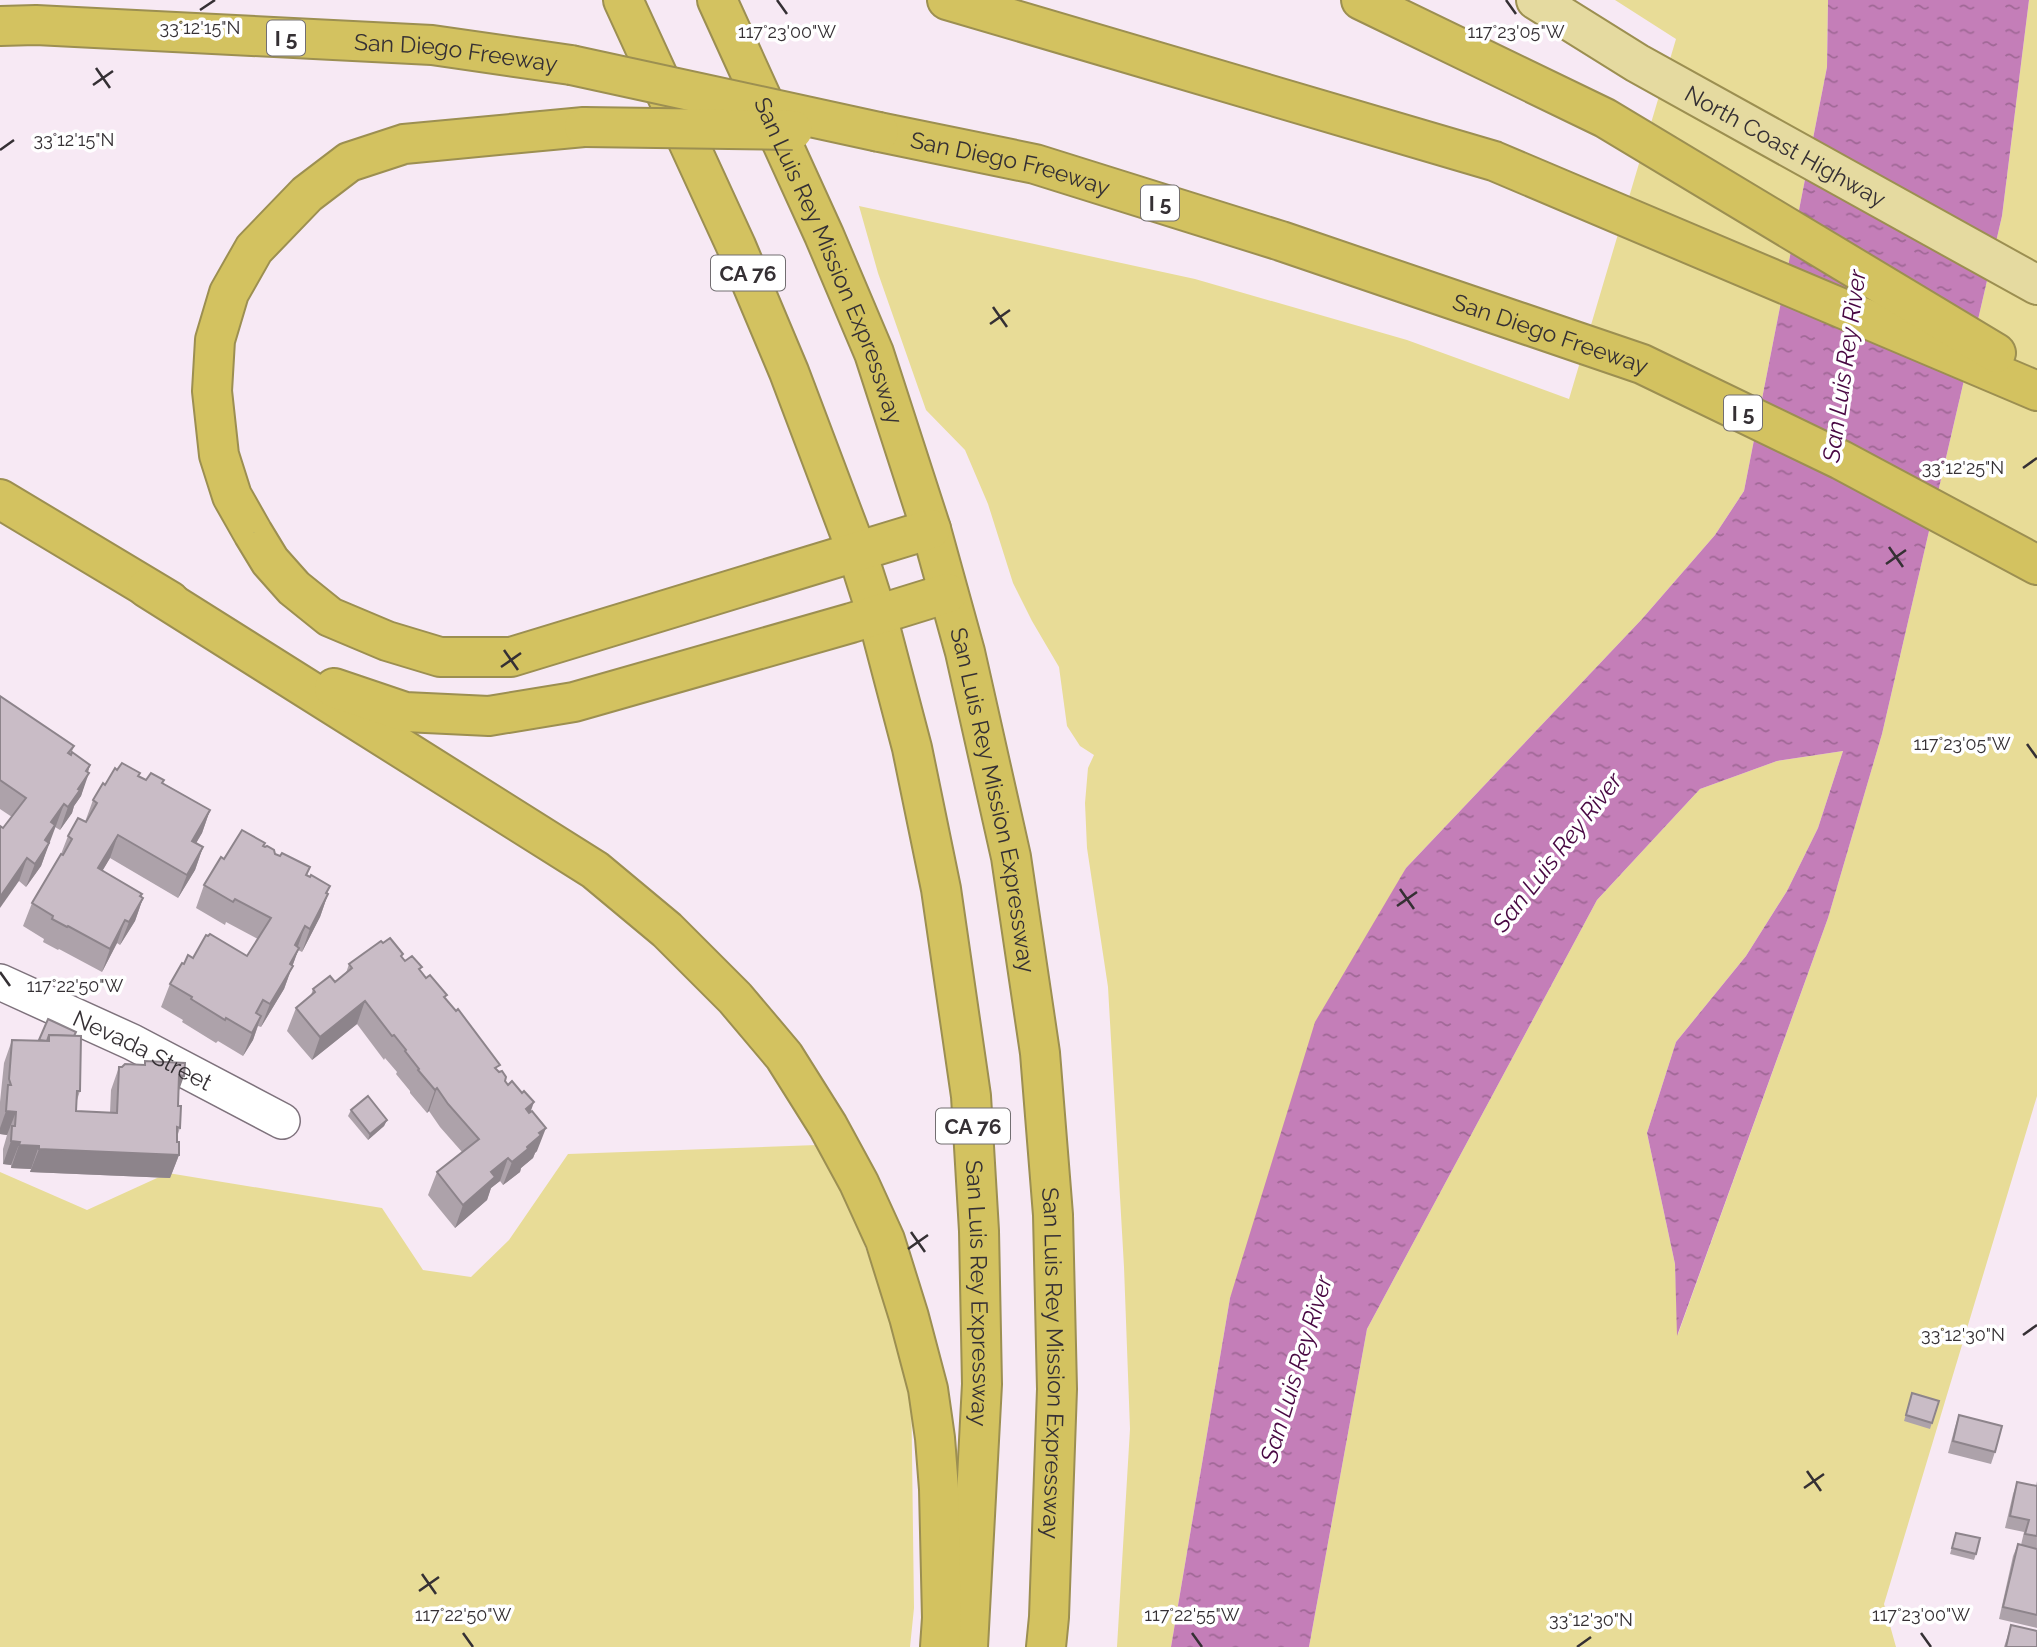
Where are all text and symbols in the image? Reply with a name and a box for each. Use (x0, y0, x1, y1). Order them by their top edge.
text: 33°12'15"N (160, 17, 240, 38)
road number: I 5 (267, 20, 305, 56)
text: 117°23'00"W (738, 21, 836, 42)
text: 117°23'05"W (1468, 21, 1565, 42)
street label: San Diego Freeway (354, 28, 559, 76)
street label: North Coast Highway (1680, 79, 1891, 212)
street label: San Luis Rey Mission Expressway (749, 93, 910, 427)
street label: San Diego Freeway (908, 125, 1114, 200)
text: 33°12'15"N (34, 129, 114, 150)
road number: I 5 (1141, 186, 1179, 220)
road number: CA 76 (711, 256, 785, 290)
water label: San Luis Rey River (1816, 267, 1872, 465)
street label: San Diego Freeway (1450, 287, 1652, 379)
road number: I 5 (1724, 396, 1762, 430)
text: 33°12'25"N (1922, 457, 2004, 478)
street label: San Luis Rey Mission Expressway (945, 624, 1041, 975)
text: 117°23'05"W (1914, 733, 2011, 754)
water label: San Luis Rey River (1485, 766, 1629, 938)
text: 117°22'50"W (27, 975, 123, 996)
street label: Nevada Street (69, 1004, 217, 1096)
road number: CA 76 (936, 1108, 1010, 1144)
street label: San Luis Rey Expressway (961, 1159, 996, 1427)
street label: San Luis Rey Mission Expressway (1037, 1186, 1071, 1540)
water label: San Luis Rey River (1253, 1271, 1338, 1467)
text: 33°12'30"N (1921, 1324, 2005, 1345)
text: 117°22'50"W (415, 1604, 511, 1625)
text: 117°22'55"W (1144, 1604, 1240, 1625)
text: 117°23'00"W (1872, 1604, 1970, 1625)
text: 33°12'30"N (1549, 1609, 1633, 1630)

